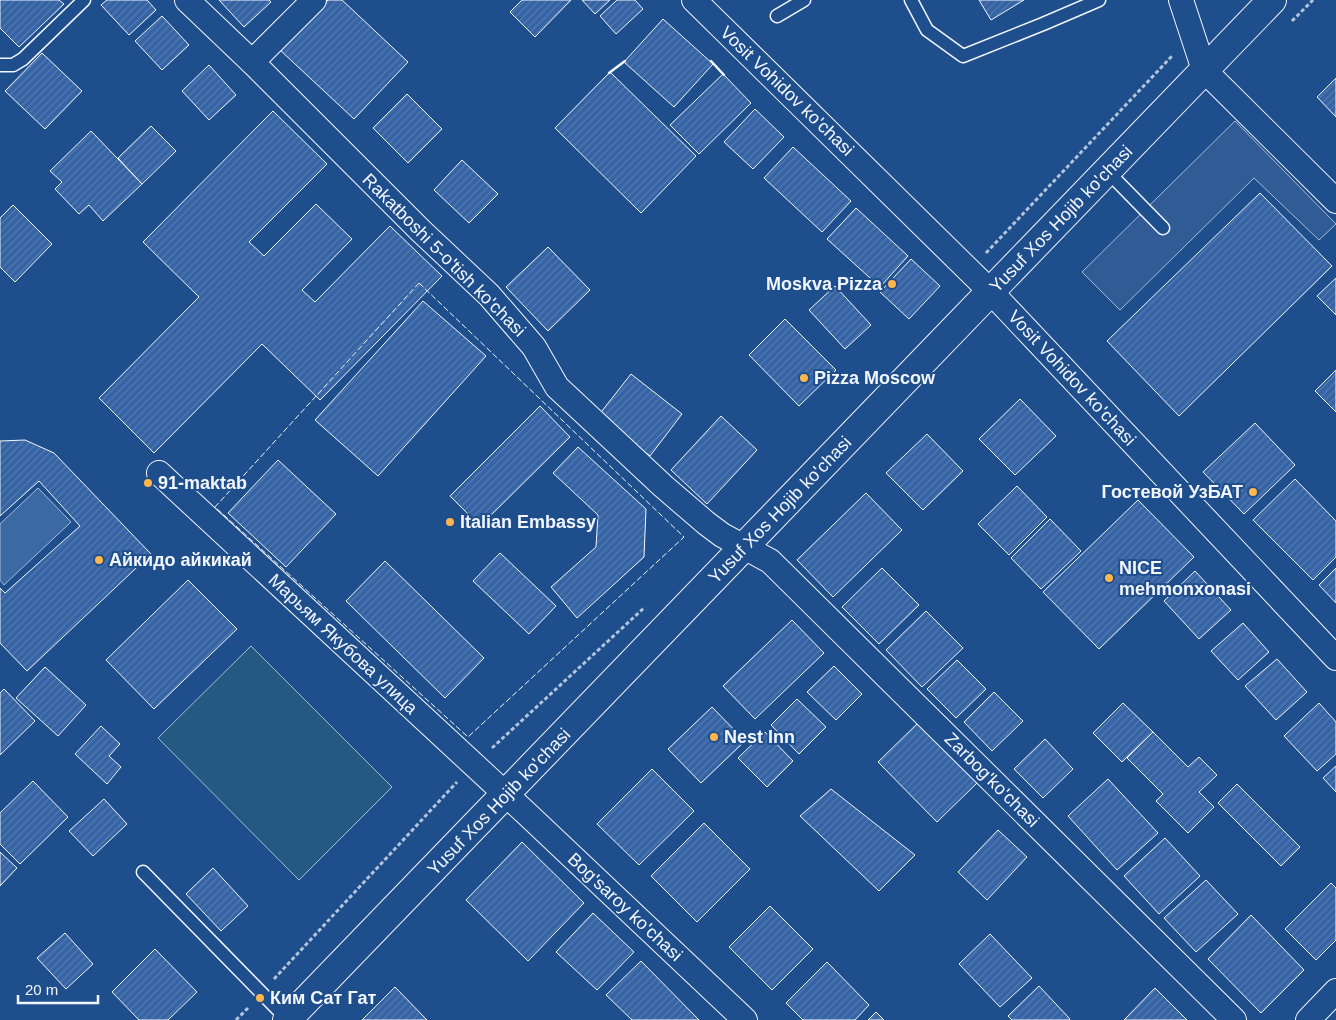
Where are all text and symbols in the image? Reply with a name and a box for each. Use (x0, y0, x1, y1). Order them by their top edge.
street label: Vosit Vohidov ko'chasi (716, 22, 858, 160)
street label: Yusuf Xos Hojib ko'chasi (986, 141, 1136, 297)
street label: Rakatboshi 5-o'tish ko'chasi (358, 169, 530, 341)
place label: Moskva Pizza (766, 274, 883, 294)
marker: Moskva Pizza (886, 278, 898, 290)
street label: Vosit Vohidov ko'chasi (1004, 306, 1140, 450)
place label: Pizza Moscow (814, 368, 936, 388)
marker: Pizza Moscow (798, 372, 810, 384)
street label: Yusuf Xos Hojib ko'chasi (705, 432, 855, 588)
place label: 91-maktab (158, 473, 247, 493)
marker: 91-maktab (142, 477, 154, 489)
place label: Гостевой УзБАТ (1102, 482, 1243, 502)
marker: Гостевой УзБАТ (1247, 486, 1259, 498)
place label: Italian Embassy (460, 512, 596, 532)
marker: Italian Embassy (444, 516, 456, 528)
place label: Айкидо айкикай (109, 550, 252, 570)
marker: Айкидо айкикай (93, 554, 105, 566)
place label: NICE mehmonxonasi (1119, 558, 1251, 599)
street label: Марьям Якубова улица (264, 570, 422, 719)
marker: NICE mehmonxonasi (1103, 572, 1115, 584)
street label: Yusuf Xos Hojib ko'chasi (424, 724, 574, 880)
place label: Nest Inn (724, 727, 795, 747)
street label: Zarbog'ko'chasi (941, 729, 1043, 831)
marker: Nest Inn (708, 731, 720, 743)
street label: Bog'saroy ko'chasi (564, 849, 686, 965)
scale bar (18, 972, 98, 1004)
text: 20 m (25, 981, 58, 998)
place label: Ким Сат Гат (270, 988, 376, 1008)
marker: Ким Сат Гат (254, 992, 266, 1004)

